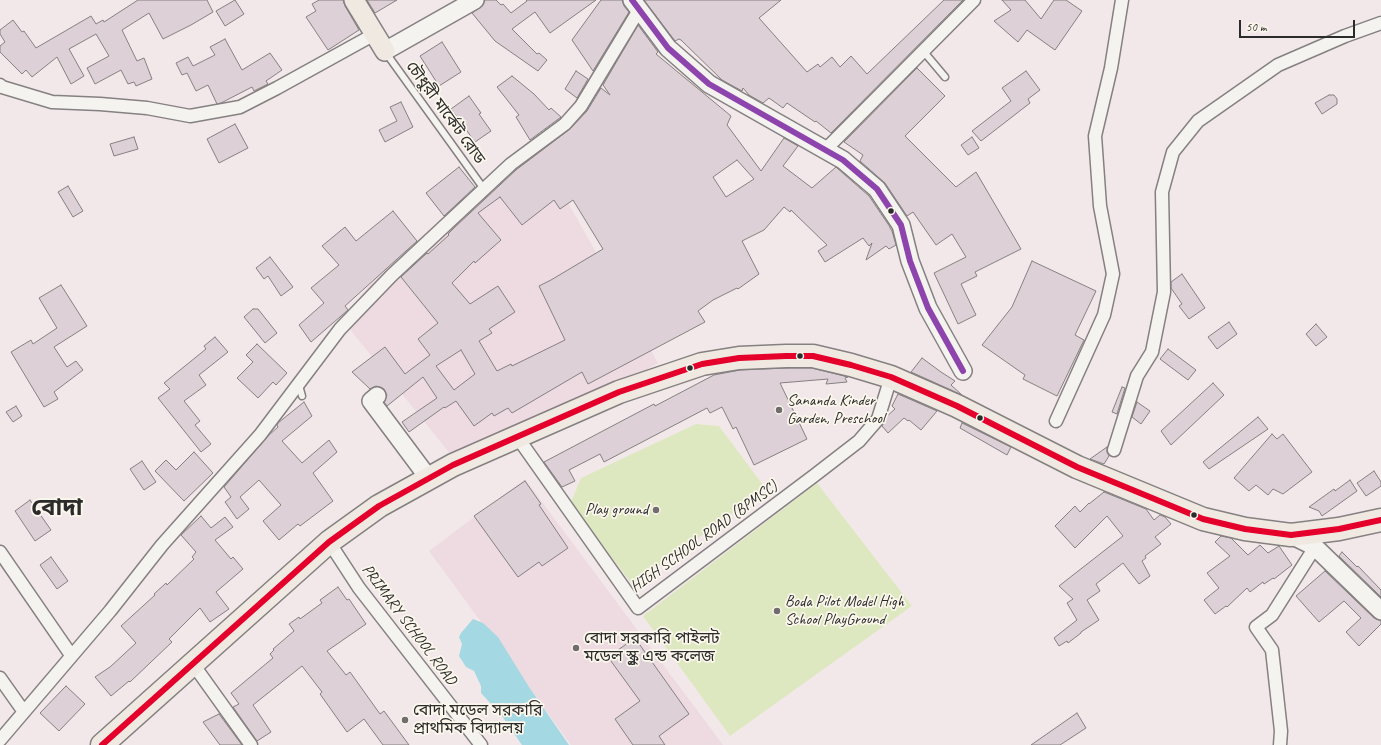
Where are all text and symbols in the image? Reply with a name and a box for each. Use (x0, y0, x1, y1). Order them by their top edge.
scale bar (1241, 12, 1357, 38)
text: 50 m (1246, 19, 1266, 35)
street label: চৌধুরী মার্কেট রোড (401, 58, 489, 168)
unlabelled marker (886, 206, 896, 216)
unlabelled marker (795, 351, 805, 361)
unlabelled marker (685, 363, 695, 373)
place label: Sananda Kinder Garden, Preschool (787, 391, 885, 429)
marker: Sananda Kinder Garden, Preschool (774, 405, 784, 415)
unlabelled marker (975, 413, 985, 423)
street label: HIGH SCHOOL ROAD (BPMSC) (627, 477, 781, 597)
district label: বোদা (31, 495, 83, 523)
place label: Play ground (585, 500, 648, 520)
marker: Play ground (651, 505, 661, 515)
unlabelled marker (1189, 510, 1199, 520)
street label: PRIMARY SCHOOL ROAD (357, 561, 461, 689)
place label: Boda Pilot Model High School PlayGround (785, 592, 904, 630)
marker: Boda Pilot Model High School PlayGround (772, 606, 782, 616)
place label: বোদা সরকারি পাইলট মডেল স্কুল এন্ড কলেজ (584, 629, 720, 667)
marker: বোদা সরকারি পাইলট মডেল স্কুল এন্ড কলেজ (571, 643, 581, 653)
place label: বোদা মডেল সরকারি প্রাথমিক বিদ্যালয় (413, 701, 543, 739)
marker: বোদা মডেল সরকারি প্রাথমিক বিদ্যালয় (400, 715, 410, 725)

